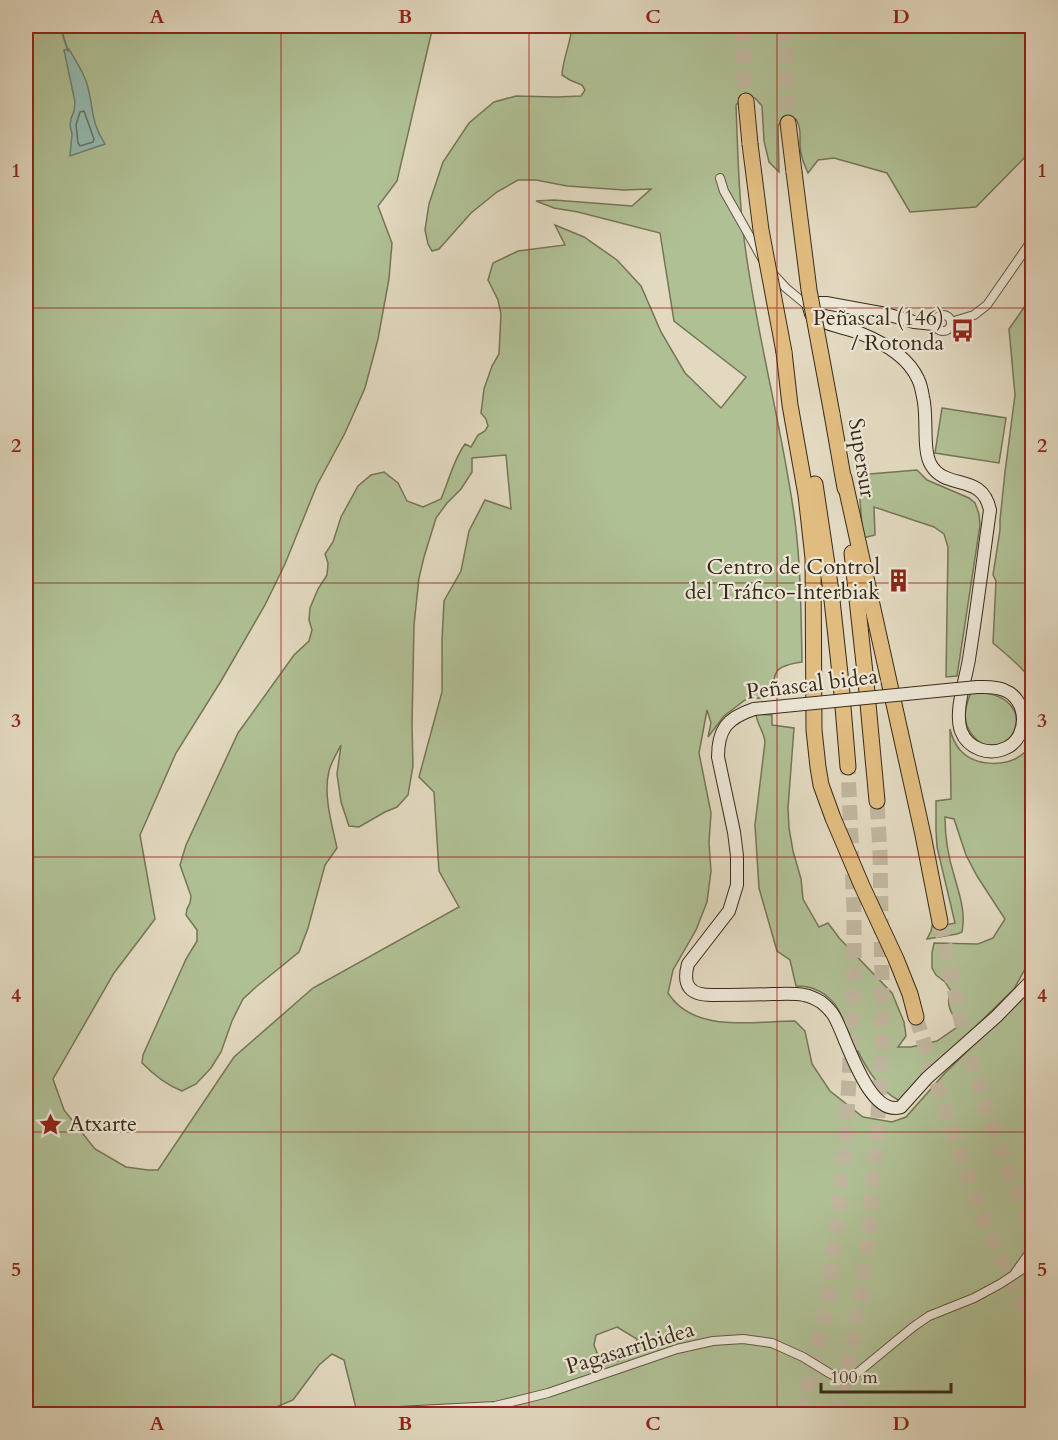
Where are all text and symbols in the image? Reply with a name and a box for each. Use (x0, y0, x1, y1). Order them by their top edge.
text: A (149, 3, 165, 30)
text: B (398, 3, 412, 30)
text: C (645, 3, 661, 30)
text: D (892, 3, 910, 30)
text: 1 (11, 157, 21, 184)
text: 1 (1037, 157, 1047, 184)
place label: Peñascal (146) / Rotonda (813, 303, 944, 358)
bus stop icon: Peñascal (146) / Rotonda (949, 318, 975, 344)
street label: Supersur (841, 416, 883, 501)
text: 2 (11, 432, 21, 459)
text: 2 (1037, 432, 1047, 459)
place label: Centro de Control del Tráfico-Interbiak (685, 552, 880, 607)
building icon: Centro de Control del Tráfico-Interbiak (885, 567, 911, 593)
street label: Peñascal bidea (744, 661, 880, 707)
text: 3 (11, 707, 21, 734)
text: 3 (1037, 707, 1047, 734)
text: 4 (11, 982, 21, 1009)
text: 4 (1037, 982, 1047, 1009)
place label: Atxarte (69, 1109, 137, 1139)
place icon: Atxarte (38, 1111, 64, 1137)
text: 5 (11, 1256, 21, 1283)
text: 5 (1037, 1256, 1047, 1283)
street label: Pagasarribidea (562, 1314, 698, 1382)
scale bar (821, 1356, 952, 1394)
text: 100 m (830, 1365, 878, 1390)
text: A (149, 1410, 165, 1437)
text: B (398, 1410, 412, 1437)
text: C (645, 1410, 661, 1437)
text: D (892, 1410, 910, 1437)

